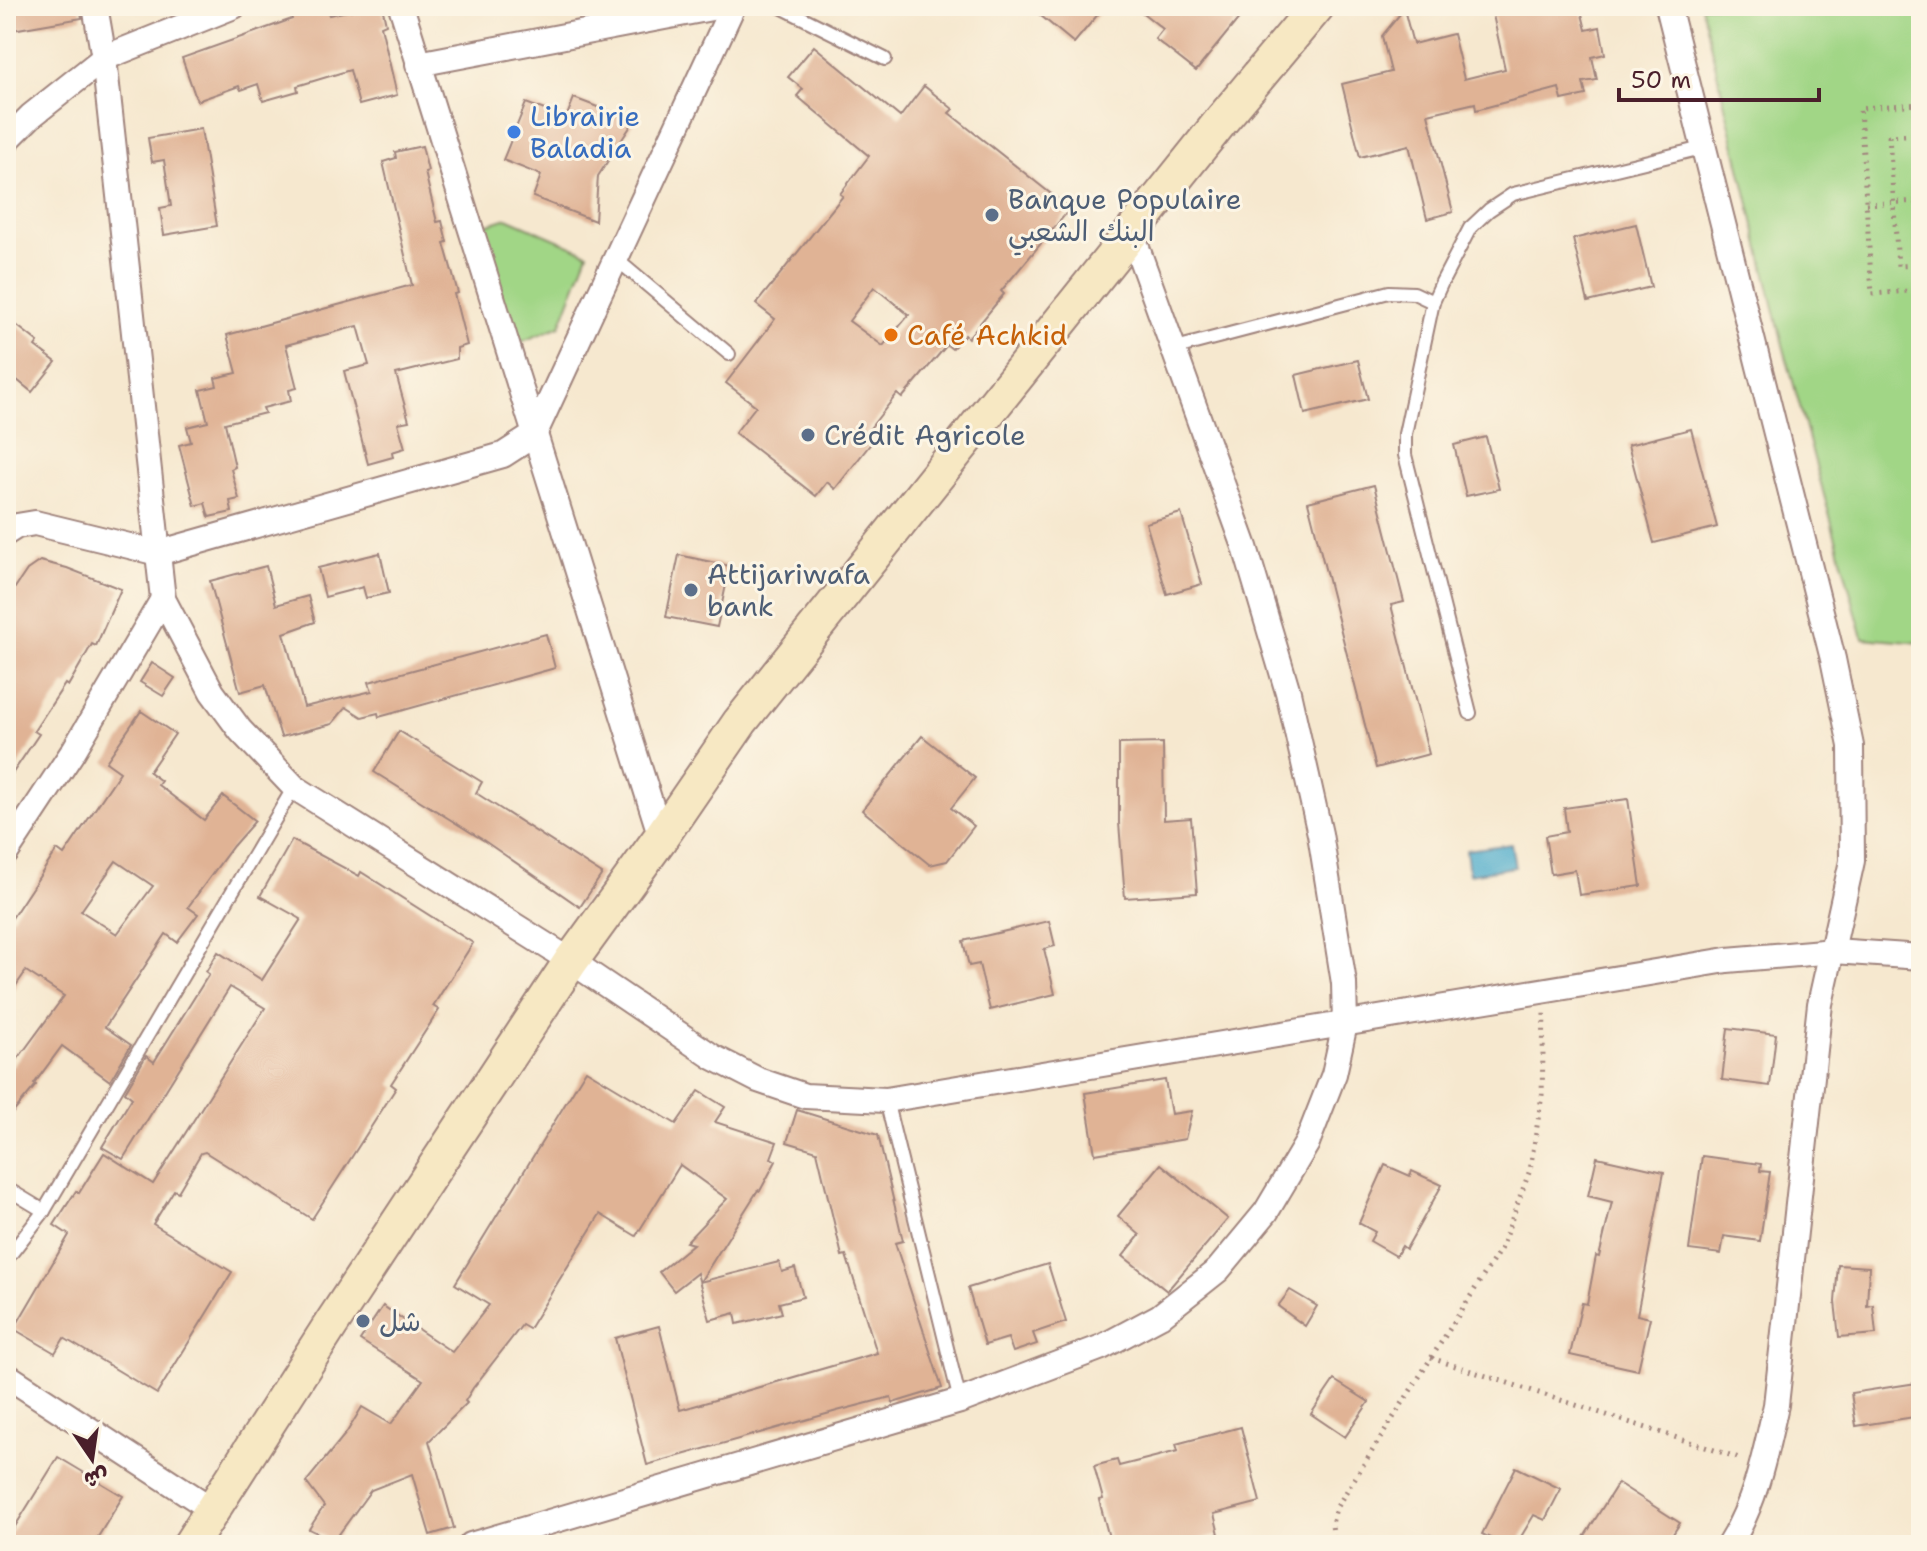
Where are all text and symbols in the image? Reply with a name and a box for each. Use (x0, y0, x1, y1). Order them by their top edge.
scale bar (1619, 52, 1819, 102)
text: 50 m (1631, 64, 1691, 96)
place label: Librairie Baladia (530, 97, 640, 167)
marker: Librairie Baladia (505, 123, 523, 141)
place label: Banque Populaire البنك الشعبي (1008, 180, 1242, 256)
marker: Banque Populaire البنك الشعبي (983, 206, 1001, 224)
place label: Café Achkid (907, 316, 1068, 354)
marker: Café Achkid (882, 326, 900, 344)
place label: Crédit Agricole (824, 416, 1026, 454)
marker: Crédit Agricole (799, 426, 817, 444)
place label: Attijariwafa bank (707, 555, 870, 625)
marker: Attijariwafa bank (682, 581, 700, 599)
place label: شل (379, 1302, 421, 1340)
marker: شل (354, 1312, 372, 1330)
north arrow (52, 1419, 132, 1499)
text: ش (81, 1461, 111, 1495)

